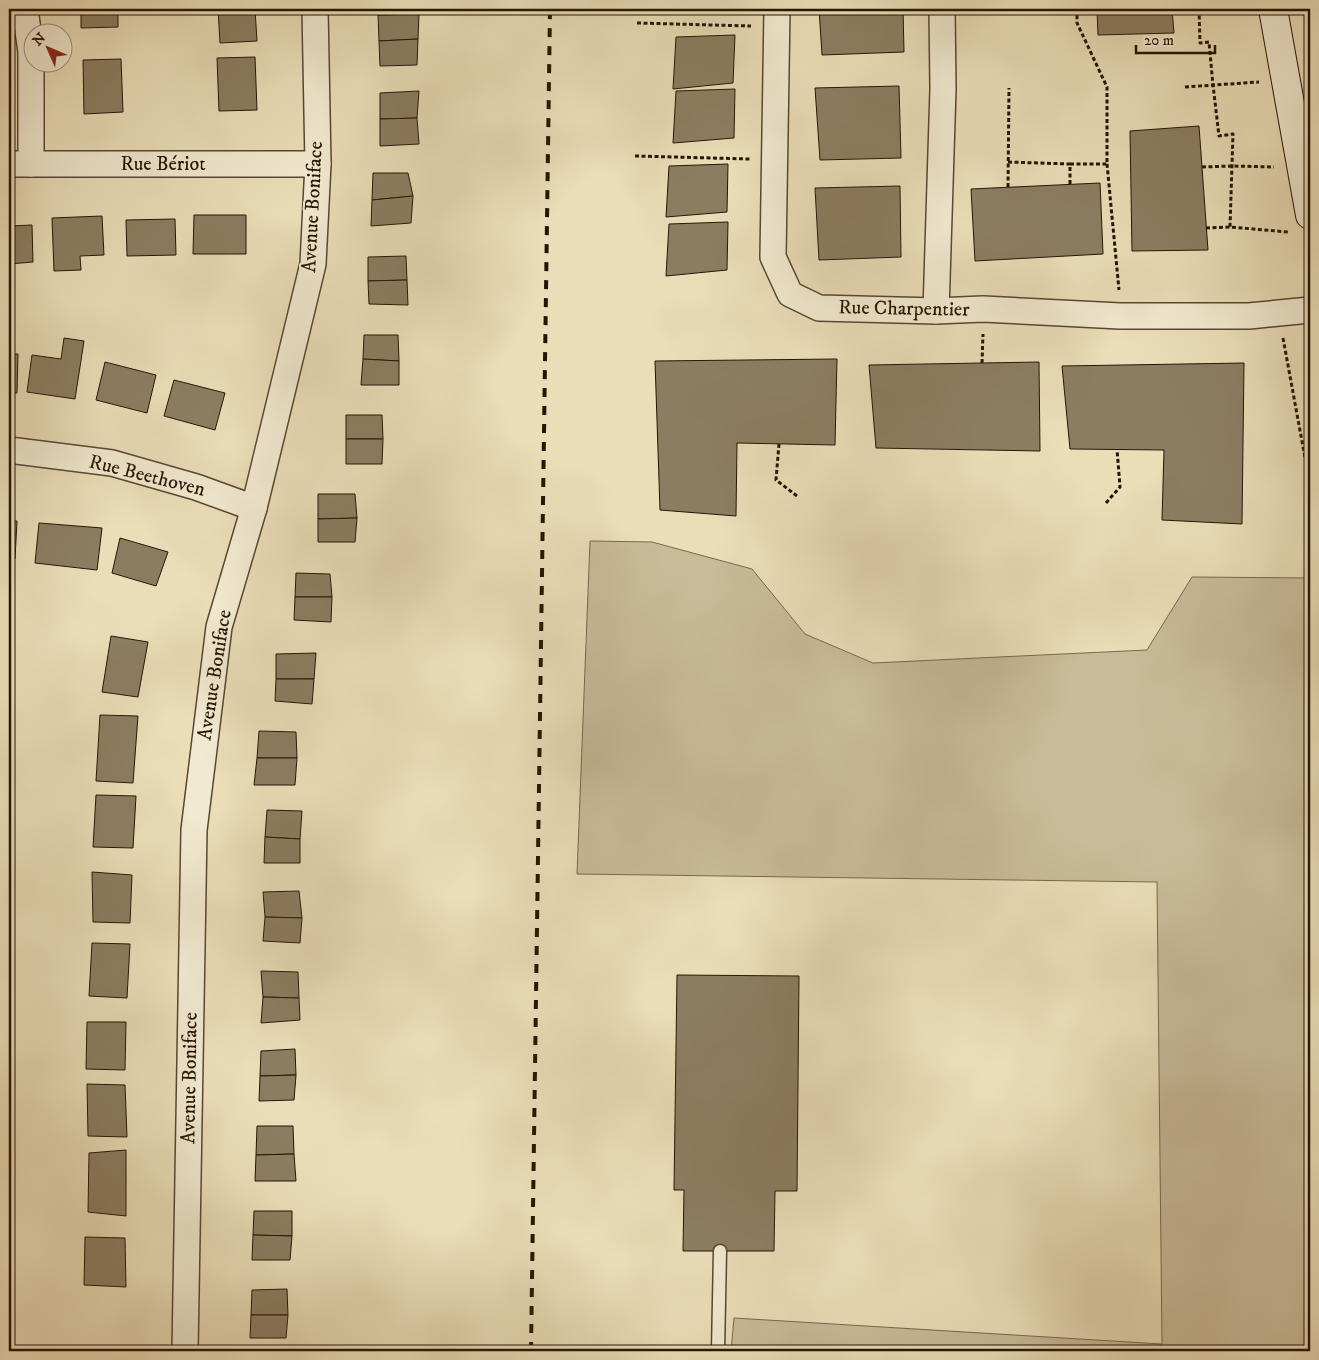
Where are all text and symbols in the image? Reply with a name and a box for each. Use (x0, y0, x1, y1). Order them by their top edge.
north arrow (22, 22, 72, 72)
scale bar (1136, 22, 1215, 54)
text: N (29, 29, 50, 50)
text: 20 m (1144, 31, 1174, 50)
street label: Avenue Boniface (297, 141, 329, 273)
street label: Rue Bériot (120, 152, 206, 177)
street label: Rue Charpentier (838, 295, 970, 323)
street label: Rue Beethoven (86, 450, 208, 503)
street label: Avenue Boniface (192, 608, 238, 742)
street label: Avenue Boniface (176, 1012, 204, 1144)

